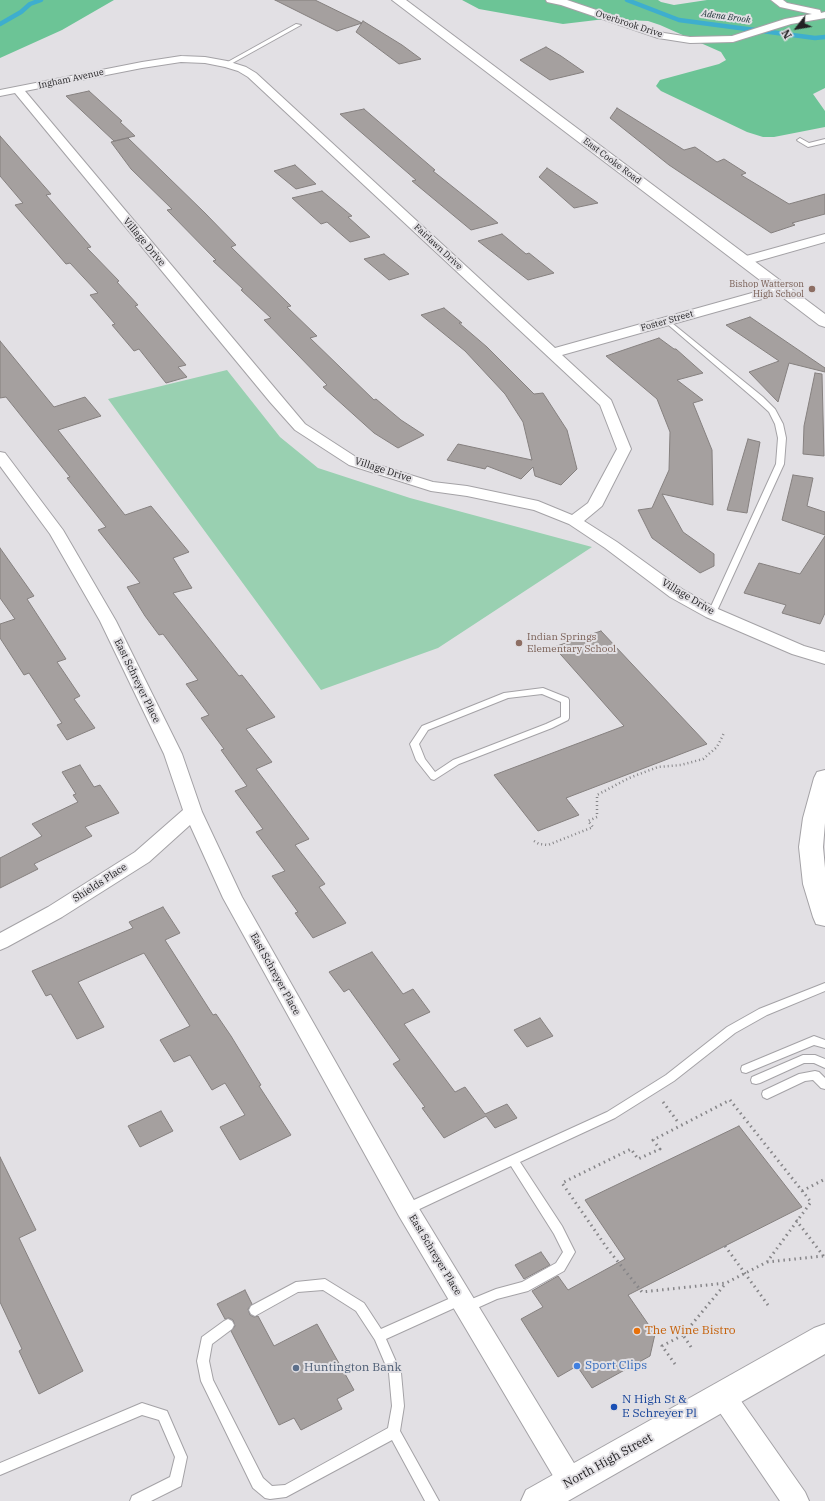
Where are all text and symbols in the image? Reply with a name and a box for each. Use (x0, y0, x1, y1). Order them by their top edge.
street label: Overbrook Drive (594, 8, 664, 40)
water label: Adena Brook (701, 8, 751, 26)
north arrow (777, 8, 817, 48)
text: N (778, 27, 795, 42)
street label: Ingham Avenue (37, 67, 105, 91)
street label: East Cooke Road (581, 136, 643, 186)
street label: Village Drive (120, 215, 168, 269)
street label: Fairlawn Drive (412, 222, 464, 272)
place label: Bishop Watterson High School (729, 279, 804, 300)
marker: Bishop Watterson High School (807, 284, 817, 294)
street label: Foster Street (640, 308, 694, 334)
street label: Village Drive (353, 455, 413, 485)
street label: Village Drive (659, 577, 717, 617)
place label: Indian Springs Elementary School (527, 631, 616, 654)
street label: East Schreyer Place (111, 637, 163, 725)
marker: Indian Springs Elementary School (514, 638, 524, 648)
street label: Shields Place (71, 861, 129, 905)
street label: East Schreyer Place (247, 931, 303, 1017)
street label: East Schreyer Place (406, 1212, 464, 1298)
place label: The Wine Bistro (645, 1324, 736, 1338)
marker: The Wine Bistro (632, 1326, 642, 1336)
place label: Sport Clips (585, 1359, 647, 1373)
place label: Huntington Bank (304, 1361, 401, 1375)
marker: Sport Clips (572, 1361, 582, 1371)
marker: Huntington Bank (291, 1363, 301, 1373)
place label: N High St & E Schreyer Pl (622, 1393, 697, 1421)
marker: N High St & E Schreyer Pl (609, 1402, 619, 1412)
street label: North High Street (561, 1431, 655, 1491)

